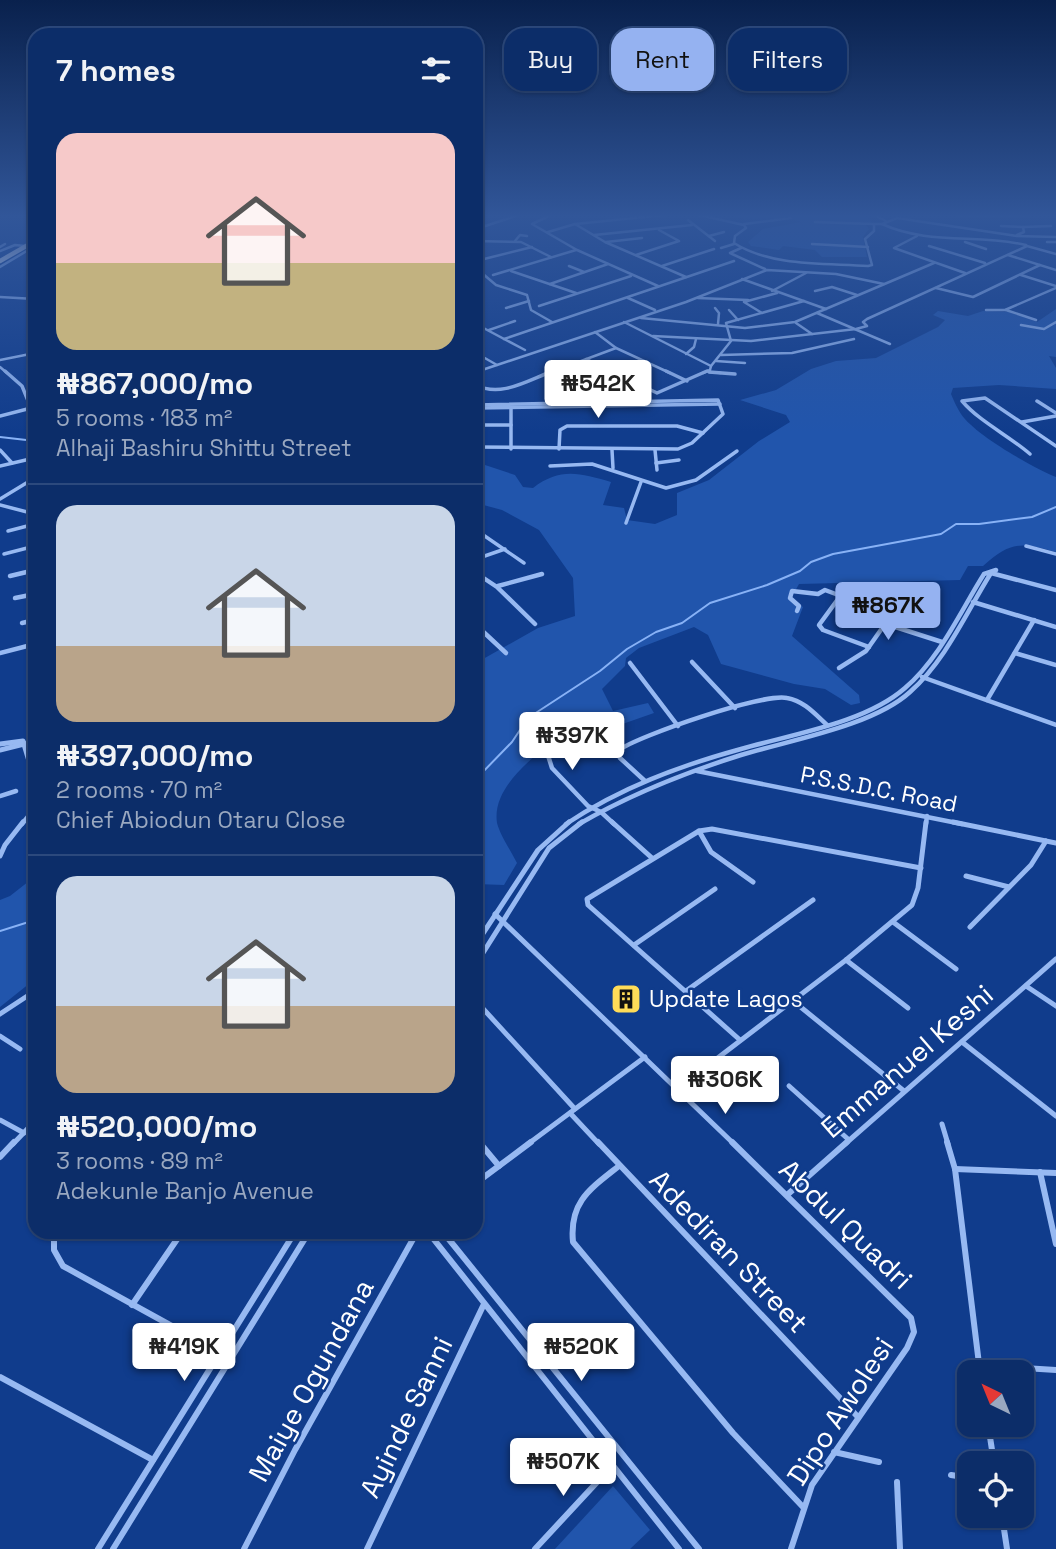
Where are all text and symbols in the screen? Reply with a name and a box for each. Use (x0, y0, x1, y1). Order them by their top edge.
chip: Buy (504, 28, 597, 91)
chip: Rent (611, 28, 714, 91)
chip: Filters (728, 28, 847, 91)
text: 7 homes (56, 51, 176, 90)
icon: filters (417, 51, 455, 89)
icon: home (193, 178, 319, 304)
pin: ₦542K (549, 360, 647, 420)
text: ₦867,000/mo (56, 364, 253, 403)
text: ₦542K (560, 368, 636, 398)
text: 5 rooms · 183 m² (56, 403, 232, 433)
text: Alhaji Bashiru Shittu Street (56, 433, 352, 463)
icon: home (193, 550, 319, 676)
pin: ₦867K (839, 582, 937, 642)
text: ₦867K (851, 590, 925, 620)
pin: ₦397K (523, 712, 621, 772)
text: ₦397K (535, 720, 609, 750)
text: ₦397,000/mo (56, 736, 253, 775)
street label: P.S.S.D.C. Road (798, 759, 960, 819)
text: 2 rooms · 70 m² (56, 775, 222, 805)
text: Chief Abiodun Otaru Close (56, 805, 346, 835)
icon: home (193, 921, 319, 1047)
street label: Emmanuel Keshi (813, 976, 1001, 1146)
building icon: Update Lagos (609, 982, 643, 1016)
place label: Update Lagos (649, 984, 803, 1014)
pin: ₦306K (676, 1056, 774, 1116)
text: ₦306K (687, 1064, 763, 1094)
text: ₦520,000/mo (56, 1107, 257, 1146)
text: 3 rooms · 89 m² (56, 1146, 223, 1176)
street label: Abdul Quadri (772, 1151, 920, 1297)
street label: Adediran Street (642, 1162, 816, 1340)
text: Adekunle Banjo Avenue (56, 1176, 314, 1206)
street label: Maiye Ogundana (240, 1272, 382, 1488)
pin: ₦419K (135, 1324, 233, 1383)
pin: ₦520K (532, 1324, 630, 1383)
street label: Ayinde Sanni (351, 1330, 461, 1504)
street label: Dipo Awolesi (779, 1330, 901, 1492)
text: ₦419K (148, 1331, 220, 1361)
text: ₦520K (543, 1331, 619, 1361)
north arrow (957, 1360, 1034, 1437)
map controls (957, 1360, 1034, 1528)
pin: ₦507K (514, 1438, 612, 1498)
text: ₦507K (526, 1446, 600, 1476)
button: locate (957, 1451, 1034, 1528)

